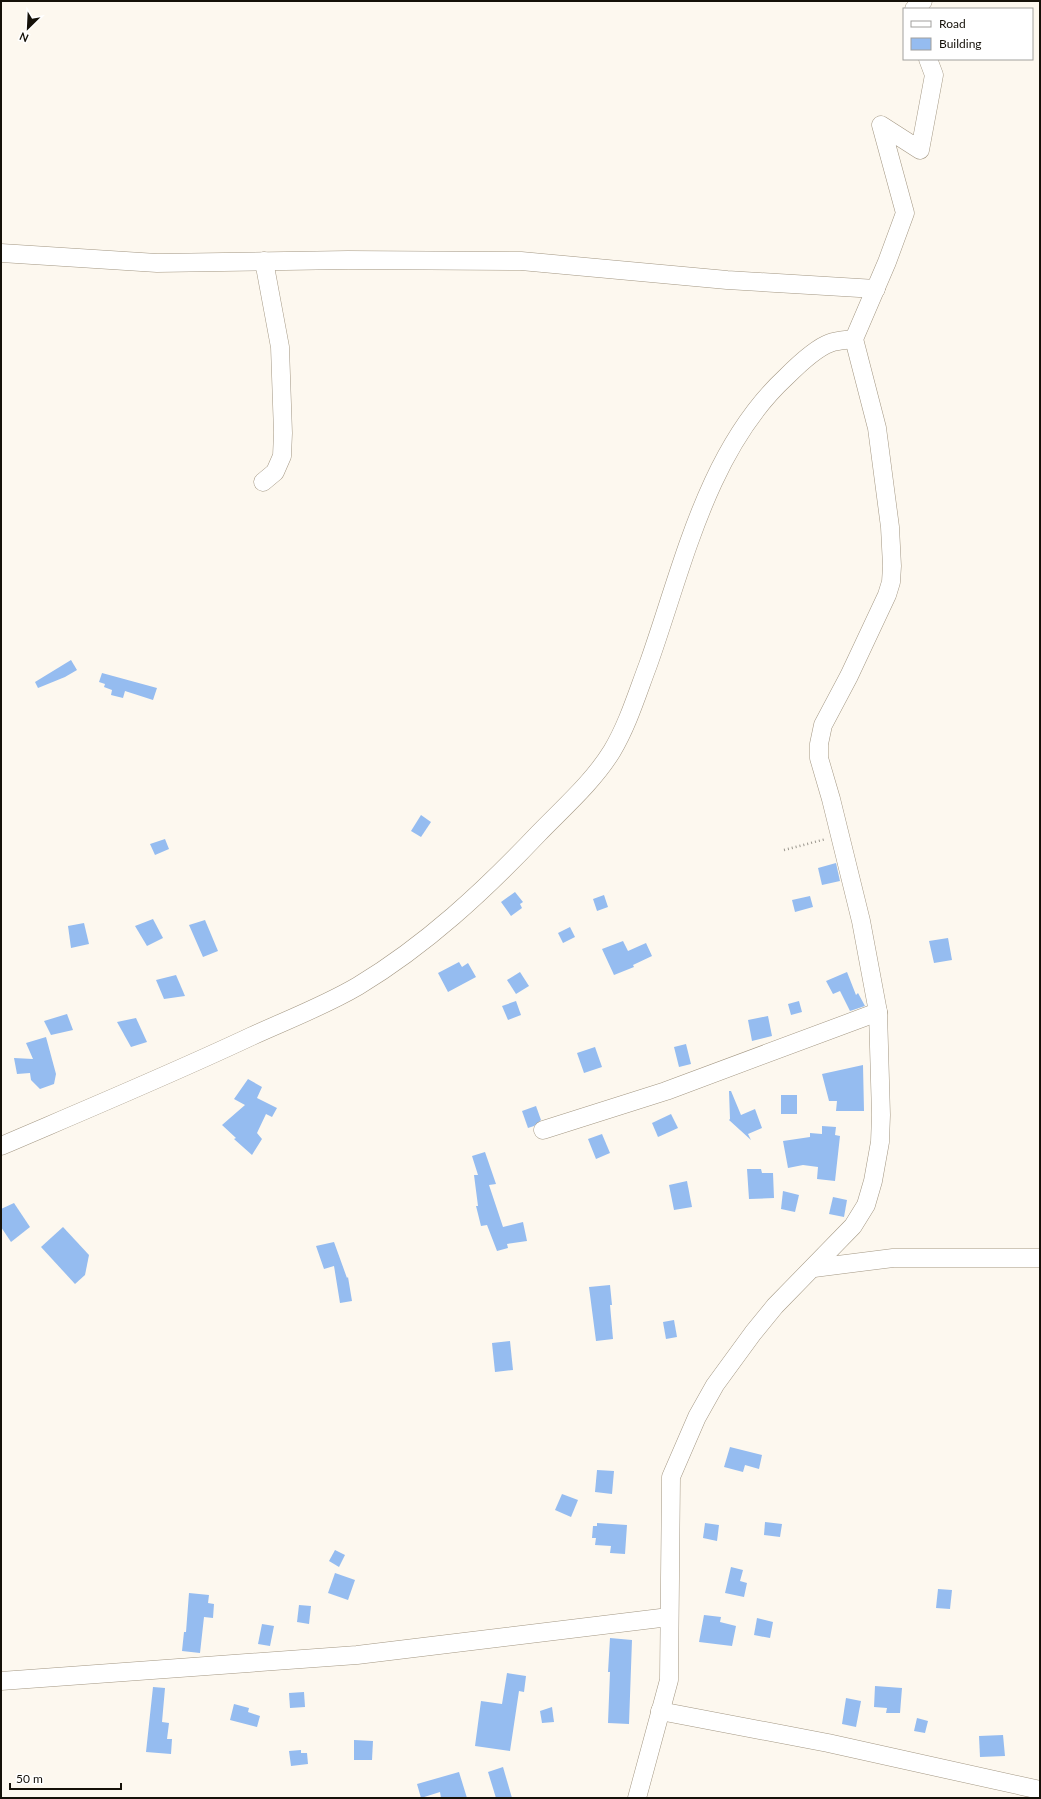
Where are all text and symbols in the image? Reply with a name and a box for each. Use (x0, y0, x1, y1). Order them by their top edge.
north arrow (8, 8, 48, 48)
legend (903, 8, 1033, 60)
text: Road (939, 16, 966, 31)
text: N (17, 30, 30, 45)
text: Building (939, 36, 982, 51)
scale bar (10, 1765, 121, 1791)
text: 50 m (16, 1771, 43, 1786)

